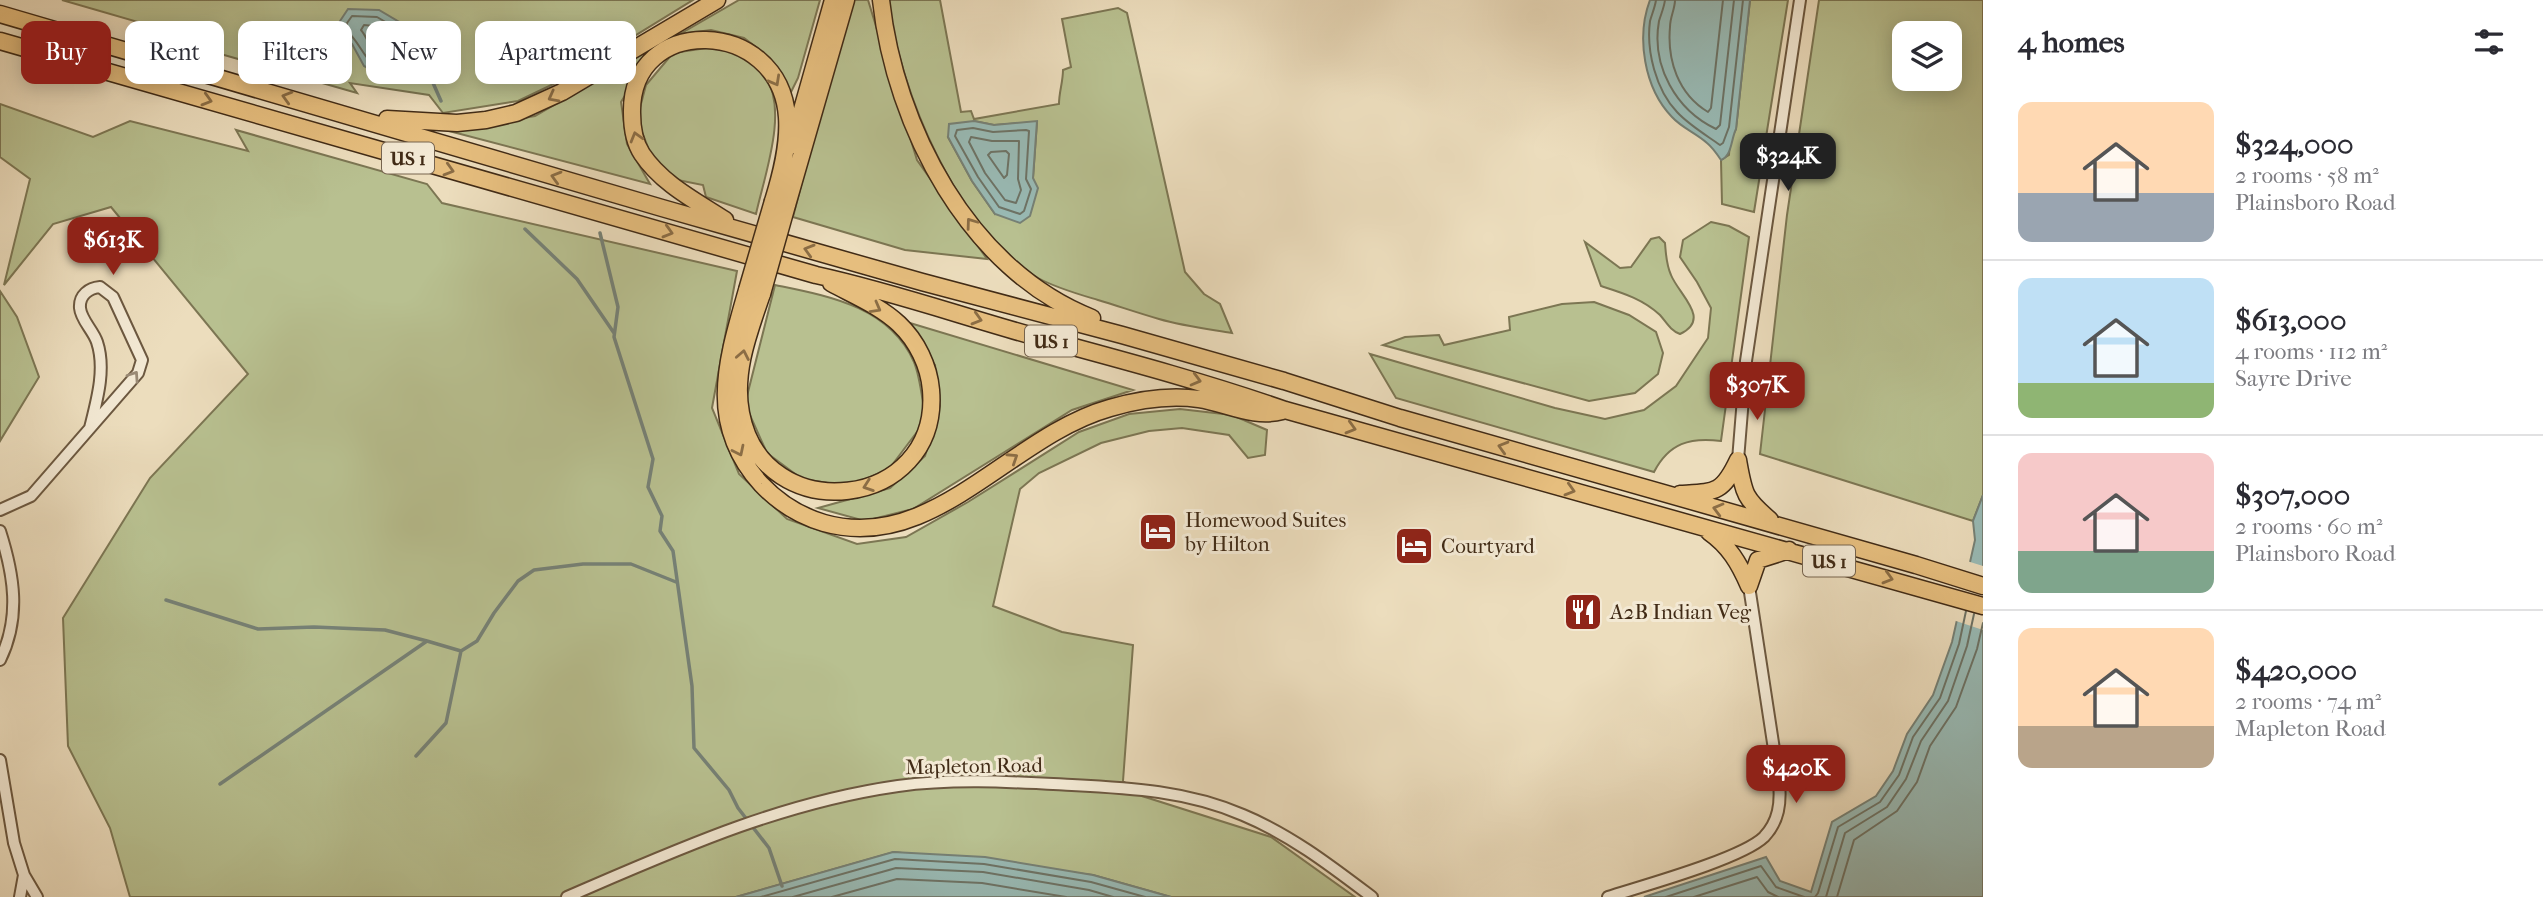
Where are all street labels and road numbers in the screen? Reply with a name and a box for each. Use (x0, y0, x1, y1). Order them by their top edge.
road number: US 1 (382, 142, 434, 174)
road number: US 1 (1025, 326, 1077, 356)
road number: US 1 (1803, 546, 1855, 576)
street label: Mapleton Road (905, 753, 1044, 779)

